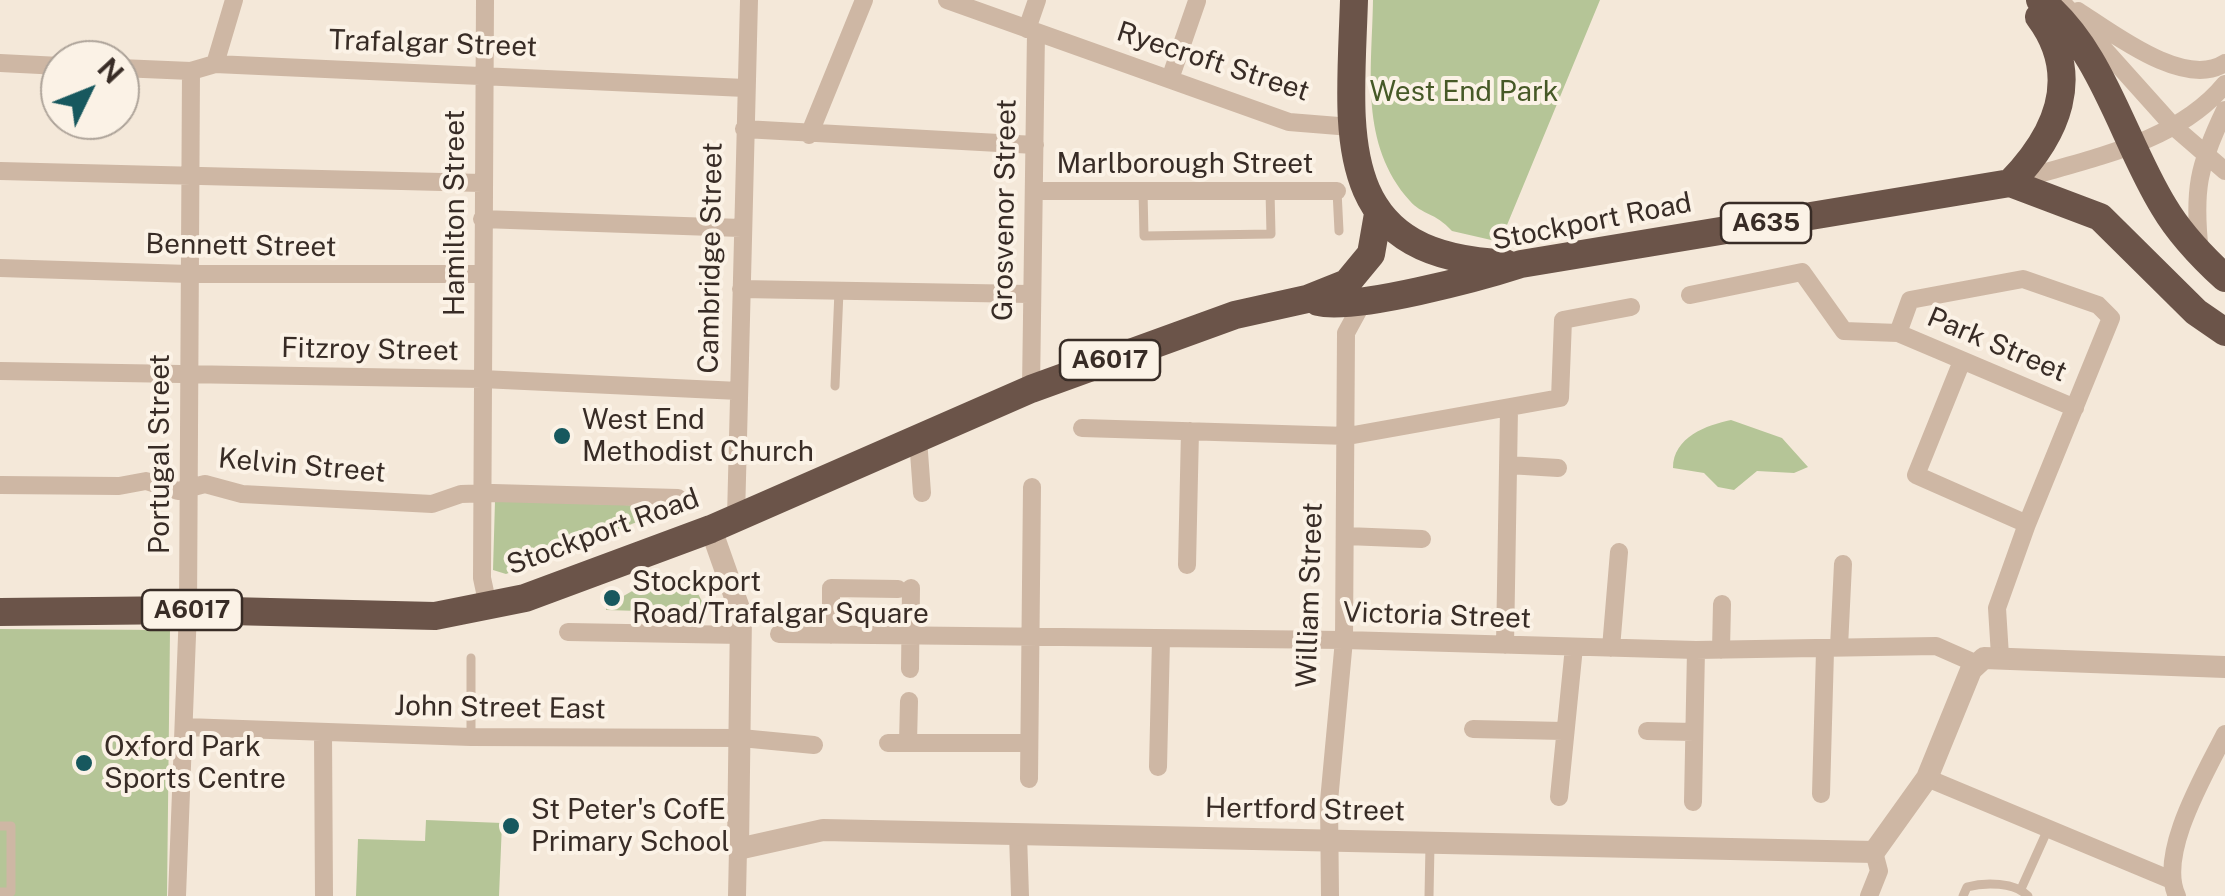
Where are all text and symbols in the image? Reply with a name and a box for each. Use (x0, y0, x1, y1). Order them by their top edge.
street label: Ryecroft Street (1113, 15, 1313, 109)
street label: Trafalgar Street (328, 24, 538, 64)
north arrow (40, 40, 140, 140)
text: N (91, 51, 130, 90)
park label: West End Park (1369, 75, 1559, 109)
street label: Grosvenor Street (986, 99, 1024, 321)
street label: Hamilton Street (438, 110, 472, 316)
street label: Cambridge Street (692, 142, 730, 374)
street label: Marlborough Street (1057, 147, 1313, 181)
street label: Stockport Road (1489, 186, 1695, 258)
road number: A635 (1721, 203, 1811, 243)
street label: Bennett Street (145, 228, 337, 264)
street label: Park Street (1922, 301, 2072, 389)
street label: Fitzroy Street (281, 332, 459, 368)
road number: A6017 (1060, 340, 1160, 380)
street label: Portugal Street (143, 354, 177, 554)
place label: West End Methodist Church (582, 403, 814, 469)
marker: West End Methodist Church (551, 425, 573, 447)
street label: Kelvin Street (217, 442, 387, 490)
street label: Stockport Road (502, 482, 704, 582)
street label: William Street (1290, 502, 1330, 688)
place label: Stockport Road/Trafalgar Square (632, 565, 929, 631)
marker: Stockport Road/Trafalgar Square (601, 587, 623, 609)
road number: A6017 (142, 590, 242, 630)
street label: Victoria Street (1342, 596, 1532, 636)
street label: John Street East (394, 689, 606, 727)
place label: Oxford Park Sports Centre (104, 730, 286, 796)
marker: Oxford Park Sports Centre (73, 752, 95, 774)
street label: Hertford Street (1205, 791, 1405, 829)
place label: St Peter's CofE Primary School (531, 793, 730, 859)
marker: St Peter's CofE Primary School (500, 815, 522, 837)

